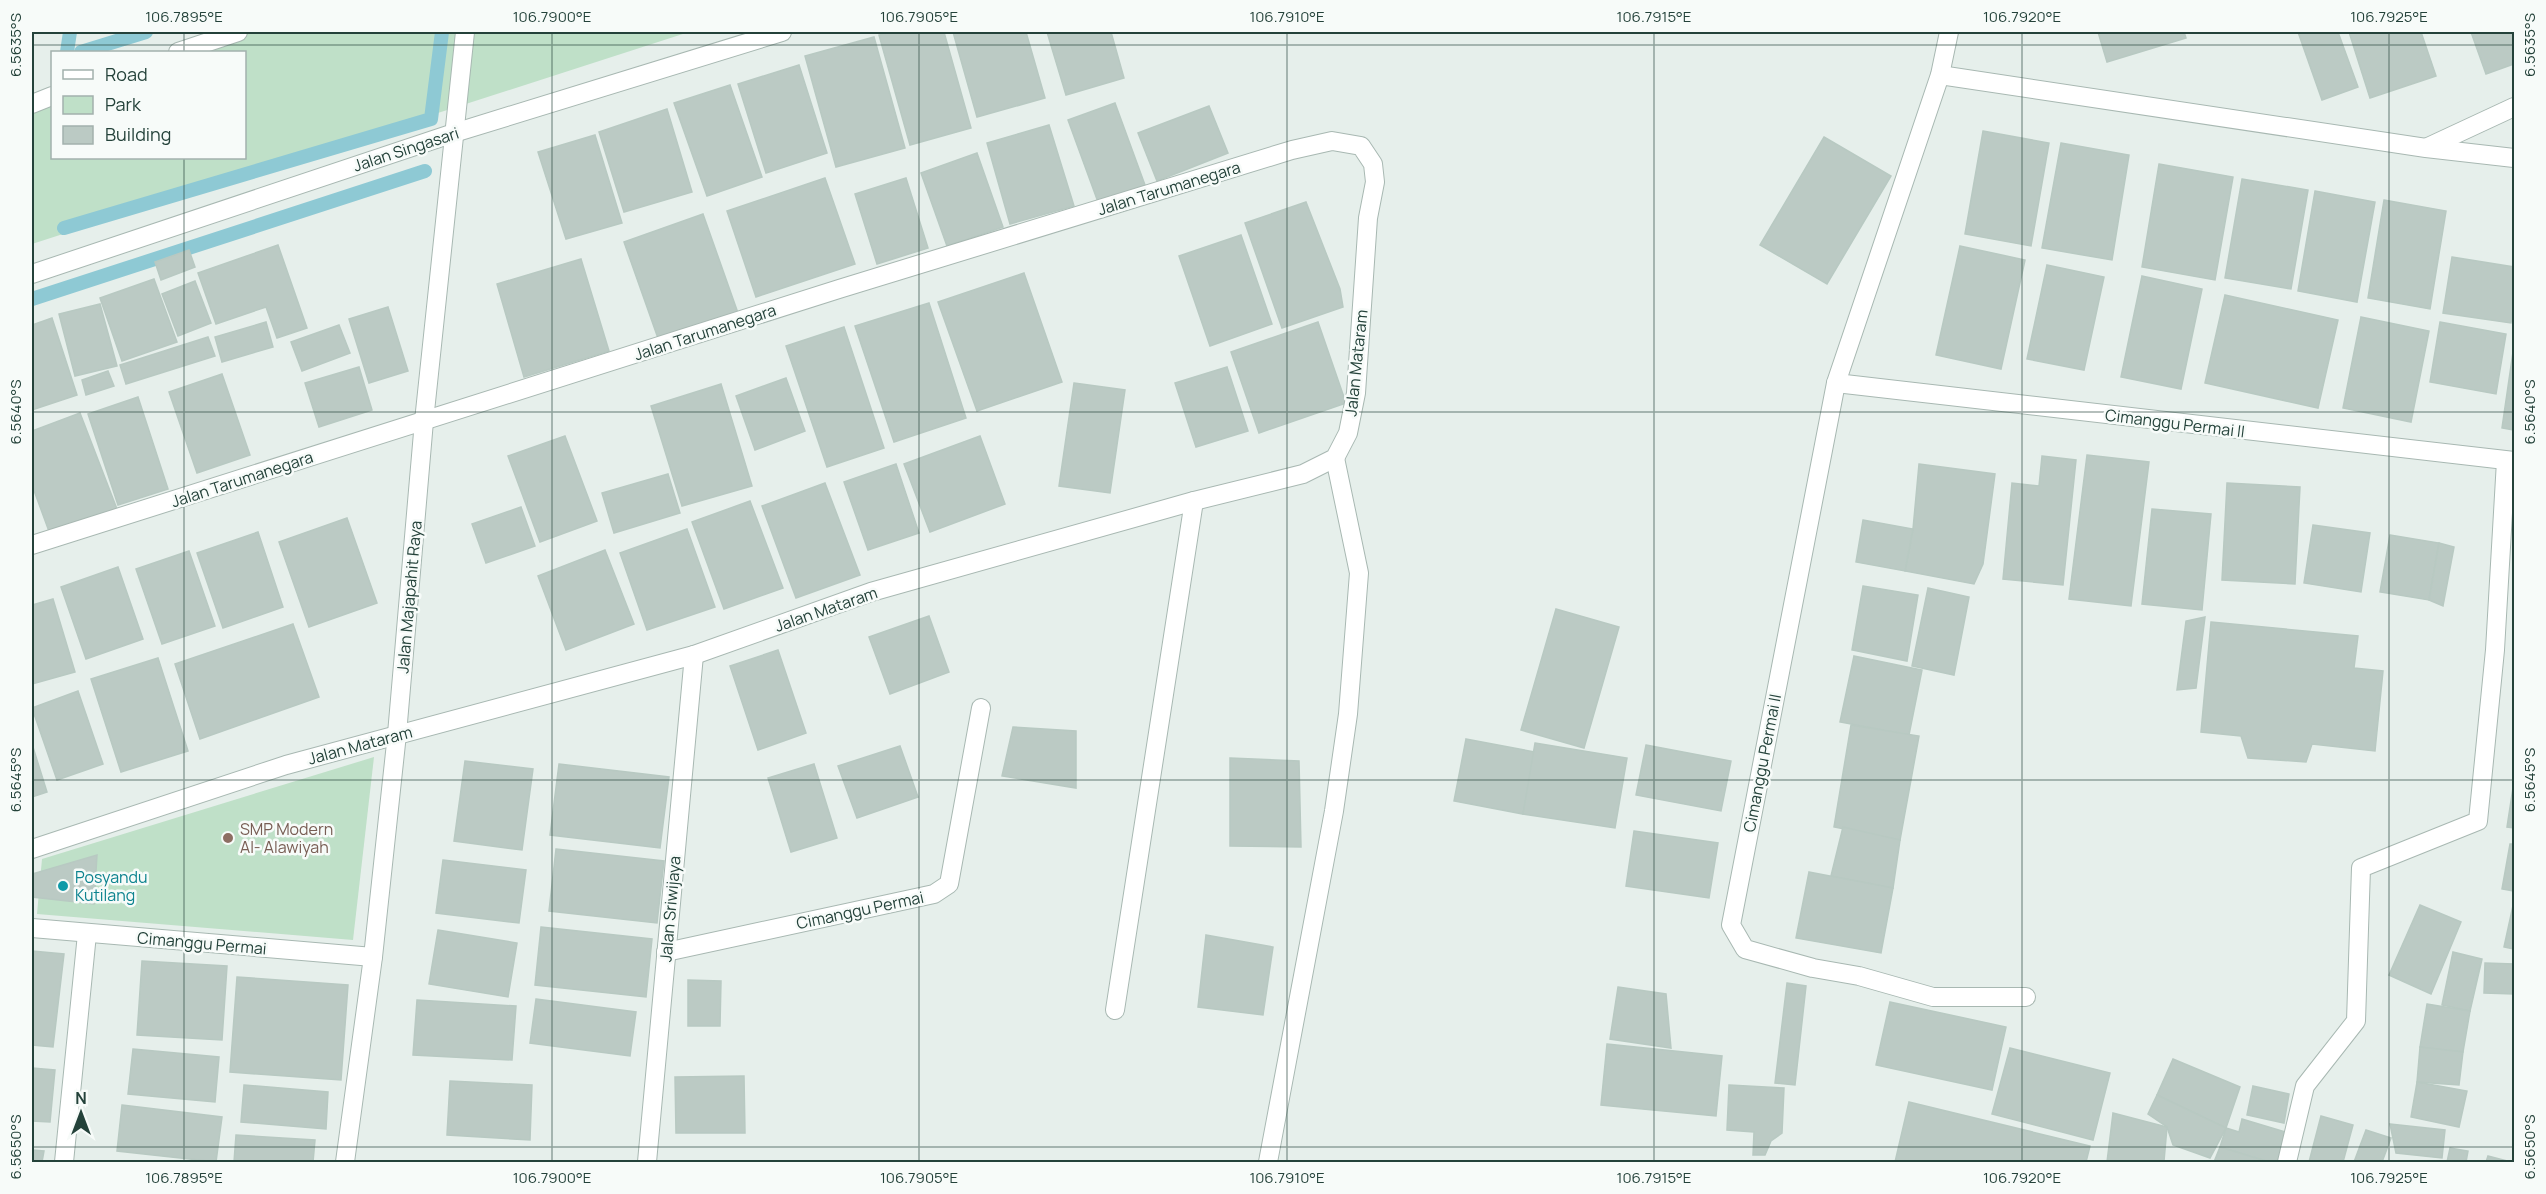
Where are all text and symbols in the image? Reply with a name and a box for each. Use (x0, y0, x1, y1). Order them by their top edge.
text: 106.7895°E (145, 6, 223, 27)
text: 106.7900°E (513, 6, 591, 27)
text: 106.7905°E (880, 6, 958, 27)
text: 106.7910°E (1249, 6, 1325, 27)
text: 106.7915°E (1617, 6, 1691, 27)
text: 106.7920°E (1983, 6, 2061, 27)
text: 106.7925°E (2350, 6, 2428, 27)
text: 6.5635°S (5, 13, 26, 77)
text: 6.5635°S (2519, 13, 2540, 77)
legend (51, 51, 246, 159)
text: Road (105, 62, 148, 86)
text: Park (105, 92, 142, 116)
text: Building (105, 122, 171, 146)
street label: Jalan Singasari (350, 122, 462, 176)
street label: Jalan Tarumanegara (1095, 156, 1243, 220)
street label: Jalan Tarumanegara (631, 299, 779, 365)
street label: Jalan Mataram (1339, 309, 1373, 417)
text: 6.5640°S (5, 379, 26, 445)
text: 6.5640°S (2519, 379, 2540, 445)
street label: Cimanggu Permai II (2104, 404, 2246, 442)
street label: Jalan Tarumanegara (168, 446, 316, 512)
street label: Jalan Majapahit Raya (391, 520, 427, 674)
street label: Jalan Mataram (772, 581, 880, 637)
street label: Cimanggu Permai II (1738, 692, 1786, 834)
street label: Jalan Mataram (305, 721, 415, 769)
text: 6.5645°S (5, 748, 26, 812)
text: 6.5645°S (2519, 748, 2540, 812)
place label: SMP Modern Al- Alawiyah (240, 818, 333, 858)
marker: SMP Modern Al- Alawiyah (221, 831, 235, 845)
street label: Jalan Sriwijaya (654, 855, 686, 963)
place label: Posyandu Kutilang (75, 866, 148, 906)
marker: Posyandu Kutilang (56, 879, 70, 893)
street label: Cimanggu Permai (794, 886, 926, 934)
street label: Cimanggu Permai (136, 926, 268, 960)
north arrow (51, 1083, 111, 1143)
text: N (75, 1087, 87, 1109)
text: 6.5650°S (5, 1115, 26, 1179)
text: 6.5650°S (2519, 1115, 2540, 1179)
text: 106.7895°E (145, 1167, 223, 1188)
text: 106.7900°E (513, 1167, 591, 1188)
text: 106.7905°E (880, 1167, 958, 1188)
text: 106.7910°E (1249, 1167, 1325, 1188)
text: 106.7915°E (1617, 1167, 1691, 1188)
text: 106.7920°E (1983, 1167, 2061, 1188)
text: 106.7925°E (2350, 1167, 2428, 1188)

